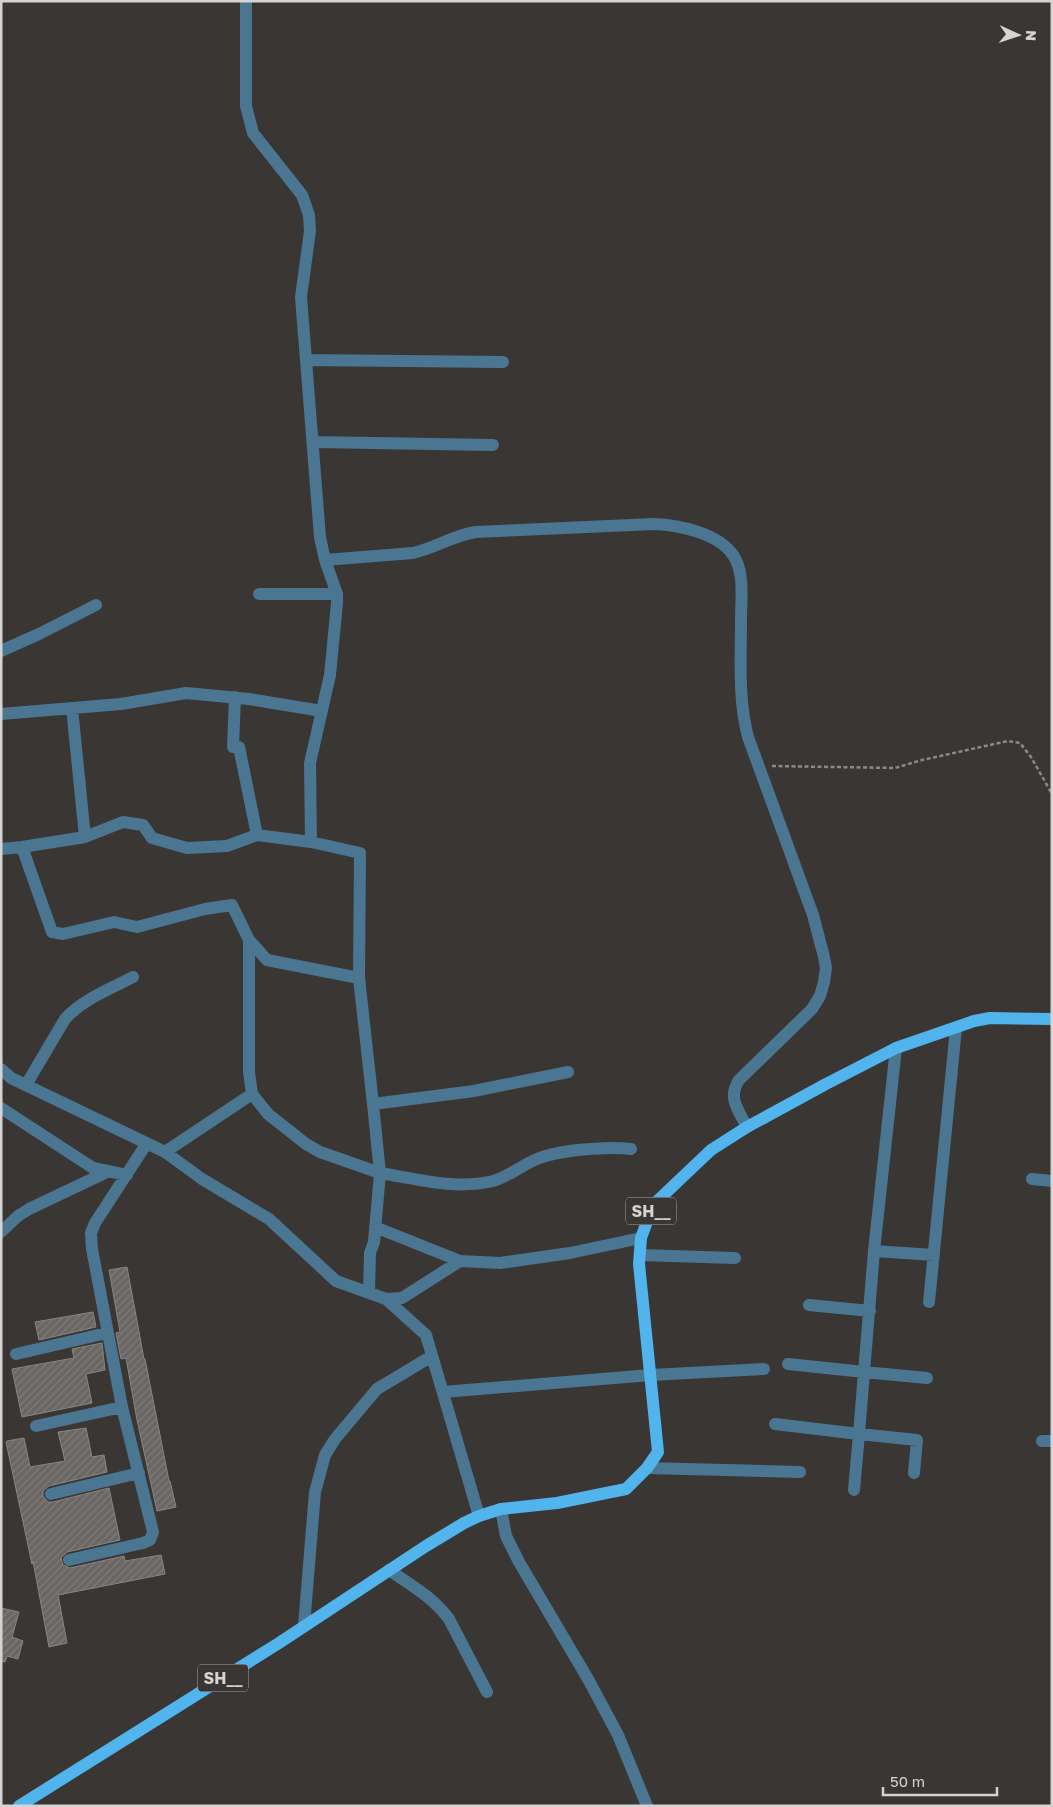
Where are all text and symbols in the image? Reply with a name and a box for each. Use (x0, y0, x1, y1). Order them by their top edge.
north arrow (993, 10, 1043, 60)
text: N (1023, 30, 1040, 41)
road number: SH__ (626, 1198, 676, 1224)
road number: SH__ (198, 1665, 248, 1692)
scale bar (883, 1764, 997, 1796)
text: 50 m (890, 1772, 925, 1790)

